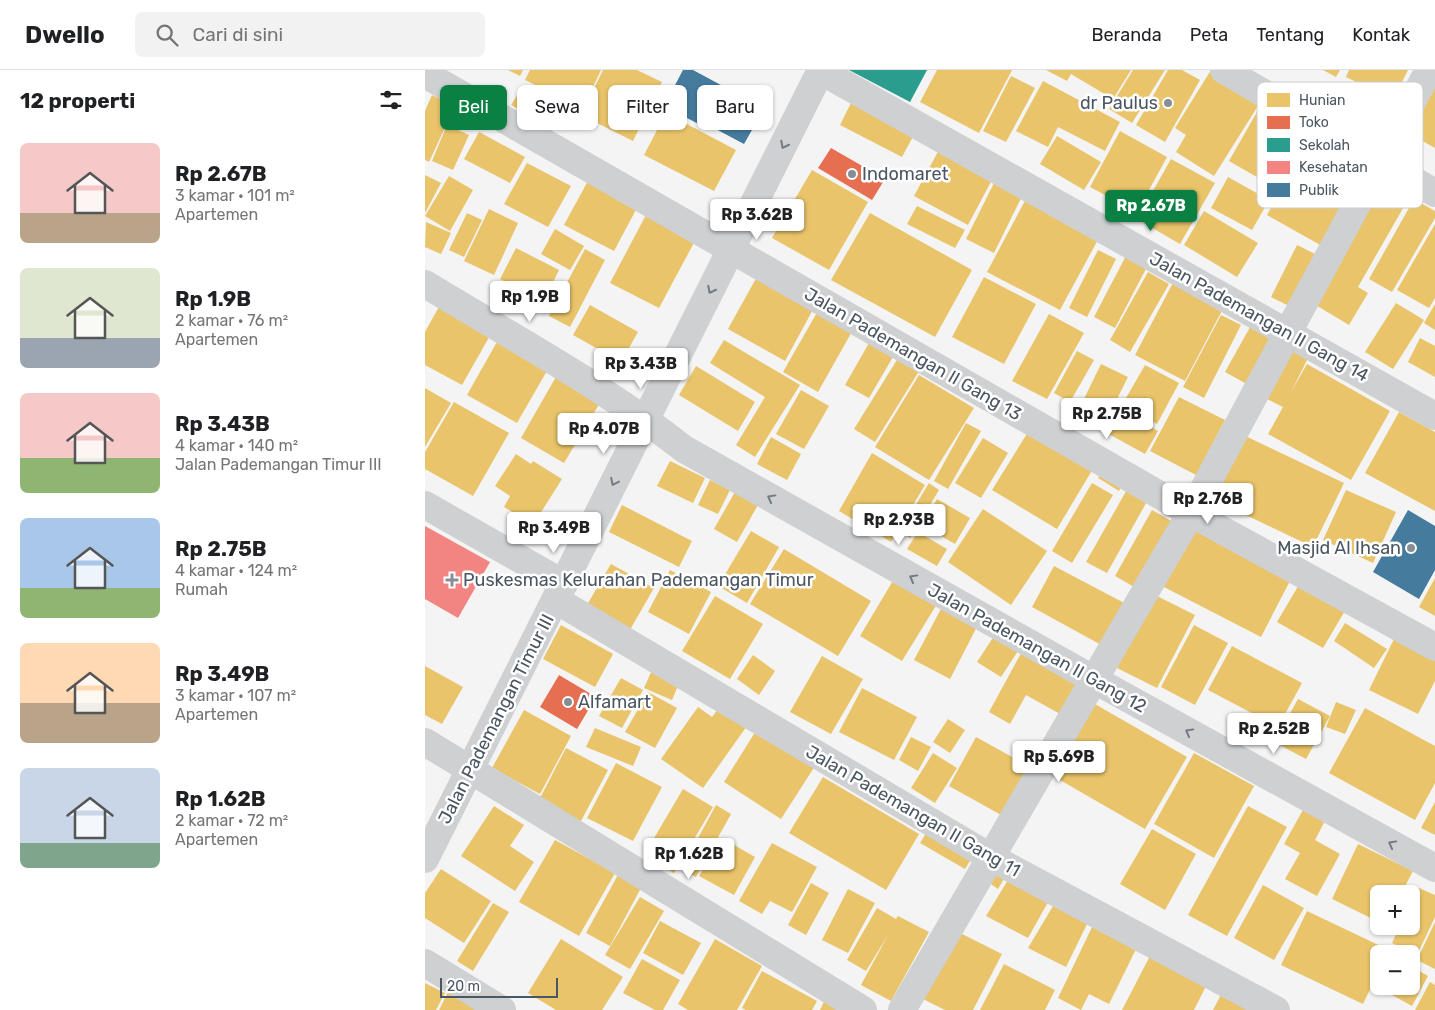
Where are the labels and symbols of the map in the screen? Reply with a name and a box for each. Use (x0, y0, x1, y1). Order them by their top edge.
legend (1257, 82, 1423, 208)
place label: dr Paulus (1080, 92, 1158, 114)
text: Hunian (1299, 92, 1346, 109)
marker: dr Paulus (1162, 97, 1174, 109)
text: Toko (1299, 114, 1329, 131)
text: Sekolah (1299, 137, 1350, 154)
one-way arrow (780, 140, 790, 149)
text: Kesehatan (1299, 159, 1368, 176)
place label: Indomaret (862, 163, 949, 185)
marker: Indomaret (846, 168, 858, 180)
text: Publik (1299, 182, 1340, 199)
pin: Rp 2.67B (1099, 190, 1203, 232)
pin: Rp 3.62B (705, 198, 809, 241)
street label: Jalan Pademangan II Gang 14 (1146, 247, 1372, 387)
pin: Rp 1.9B (484, 280, 576, 323)
street label: Jalan Pademangan II Gang 13 (801, 283, 1025, 425)
one-way arrow (707, 285, 717, 294)
pin: Rp 3.43B (589, 348, 693, 390)
pin: Rp 2.75B (1055, 398, 1159, 440)
pin: Rp 4.07B (552, 412, 656, 455)
one-way arrow (610, 477, 620, 486)
pin: Rp 2.76B (1156, 482, 1260, 525)
one-way arrow (768, 494, 777, 504)
pin: Rp 2.93B (847, 504, 951, 546)
pin: Rp 3.49B (502, 512, 606, 554)
place label: Masjid Al Ihsan (1277, 537, 1401, 559)
marker: Masjid Al Ihsan (1405, 542, 1417, 554)
place label: Puskesmas Kelurahan Pademangan Timur (463, 569, 814, 591)
marker: Puskesmas Kelurahan Pademangan Timur (445, 573, 459, 587)
one-way arrow (909, 574, 918, 584)
street label: Jalan Pademangan II Gang 12 (924, 579, 1150, 717)
street label: Jalan Pademangan Timur III (433, 610, 559, 828)
place label: Alfamart (578, 691, 651, 713)
marker: Alfamart (562, 696, 574, 708)
pin: Rp 2.52B (1222, 712, 1326, 755)
one-way arrow (1185, 728, 1194, 738)
pin: Rp 5.69B (1007, 740, 1111, 783)
street label: Jalan Pademangan II Gang 11 (802, 741, 1024, 881)
pin: Rp 1.62B (637, 838, 741, 880)
one-way arrow (1389, 840, 1398, 850)
scale bar (440, 975, 557, 998)

